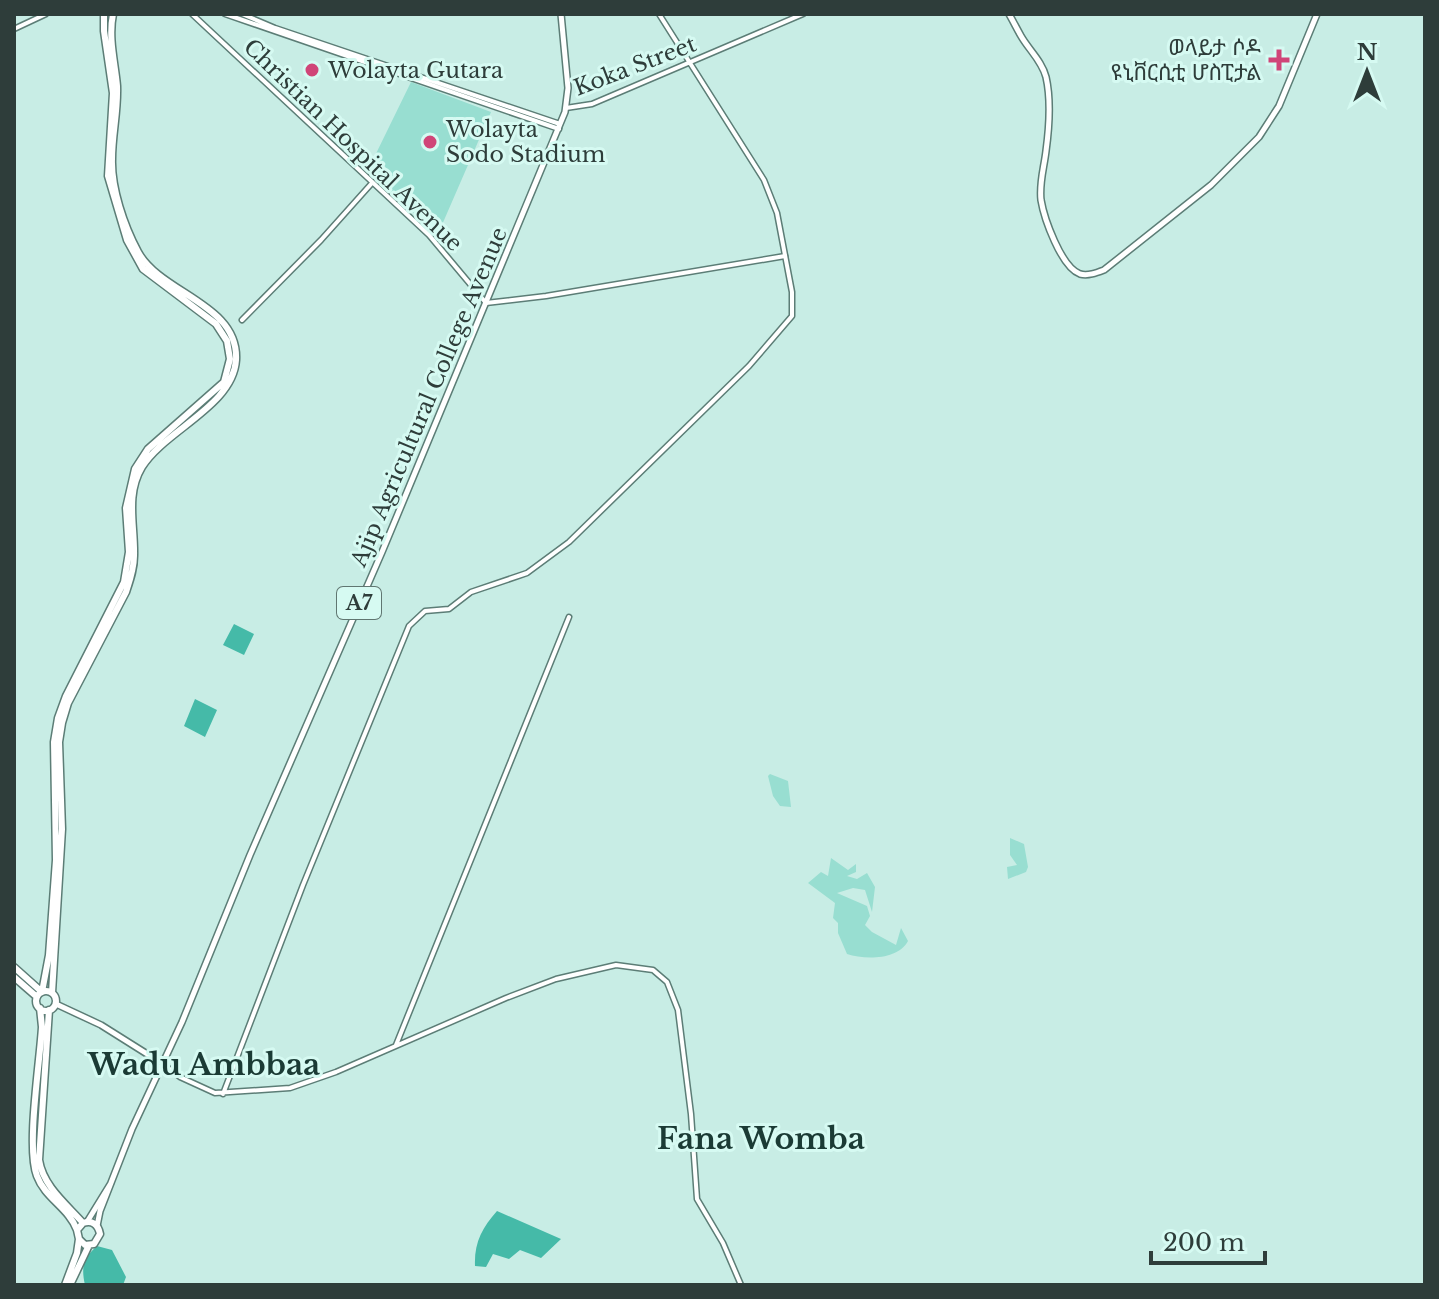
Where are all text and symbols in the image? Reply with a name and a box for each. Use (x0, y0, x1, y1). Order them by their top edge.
street label: Koka Street (570, 30, 701, 102)
north arrow (1327, 32, 1407, 112)
street label: Christian Hospital Avenue (238, 33, 468, 257)
place label: ወላይታ ሶዶ ዩኒቨርሲቲ ሆስፒታል (1111, 34, 1261, 86)
text: N (1357, 39, 1378, 66)
marker: ወላይታ ሶዶ ዩኒቨርሲቲ ሆስፒታል (1268, 49, 1290, 71)
place label: Wolayta Gutara (327, 57, 504, 84)
marker: Wolayta Gutara (303, 61, 321, 79)
place label: Wolayta Sodo Stadium (445, 116, 606, 168)
marker: Wolayta Sodo Stadium (421, 133, 439, 151)
street label: Ajip Agricultural College Avenue (345, 223, 513, 572)
road number: A7 (337, 587, 381, 619)
district label: Wadu Ambbaa (87, 1046, 320, 1083)
district label: Fana Womba (657, 1120, 865, 1157)
scale bar (1151, 1215, 1265, 1265)
text: 200 m (1163, 1228, 1245, 1257)

